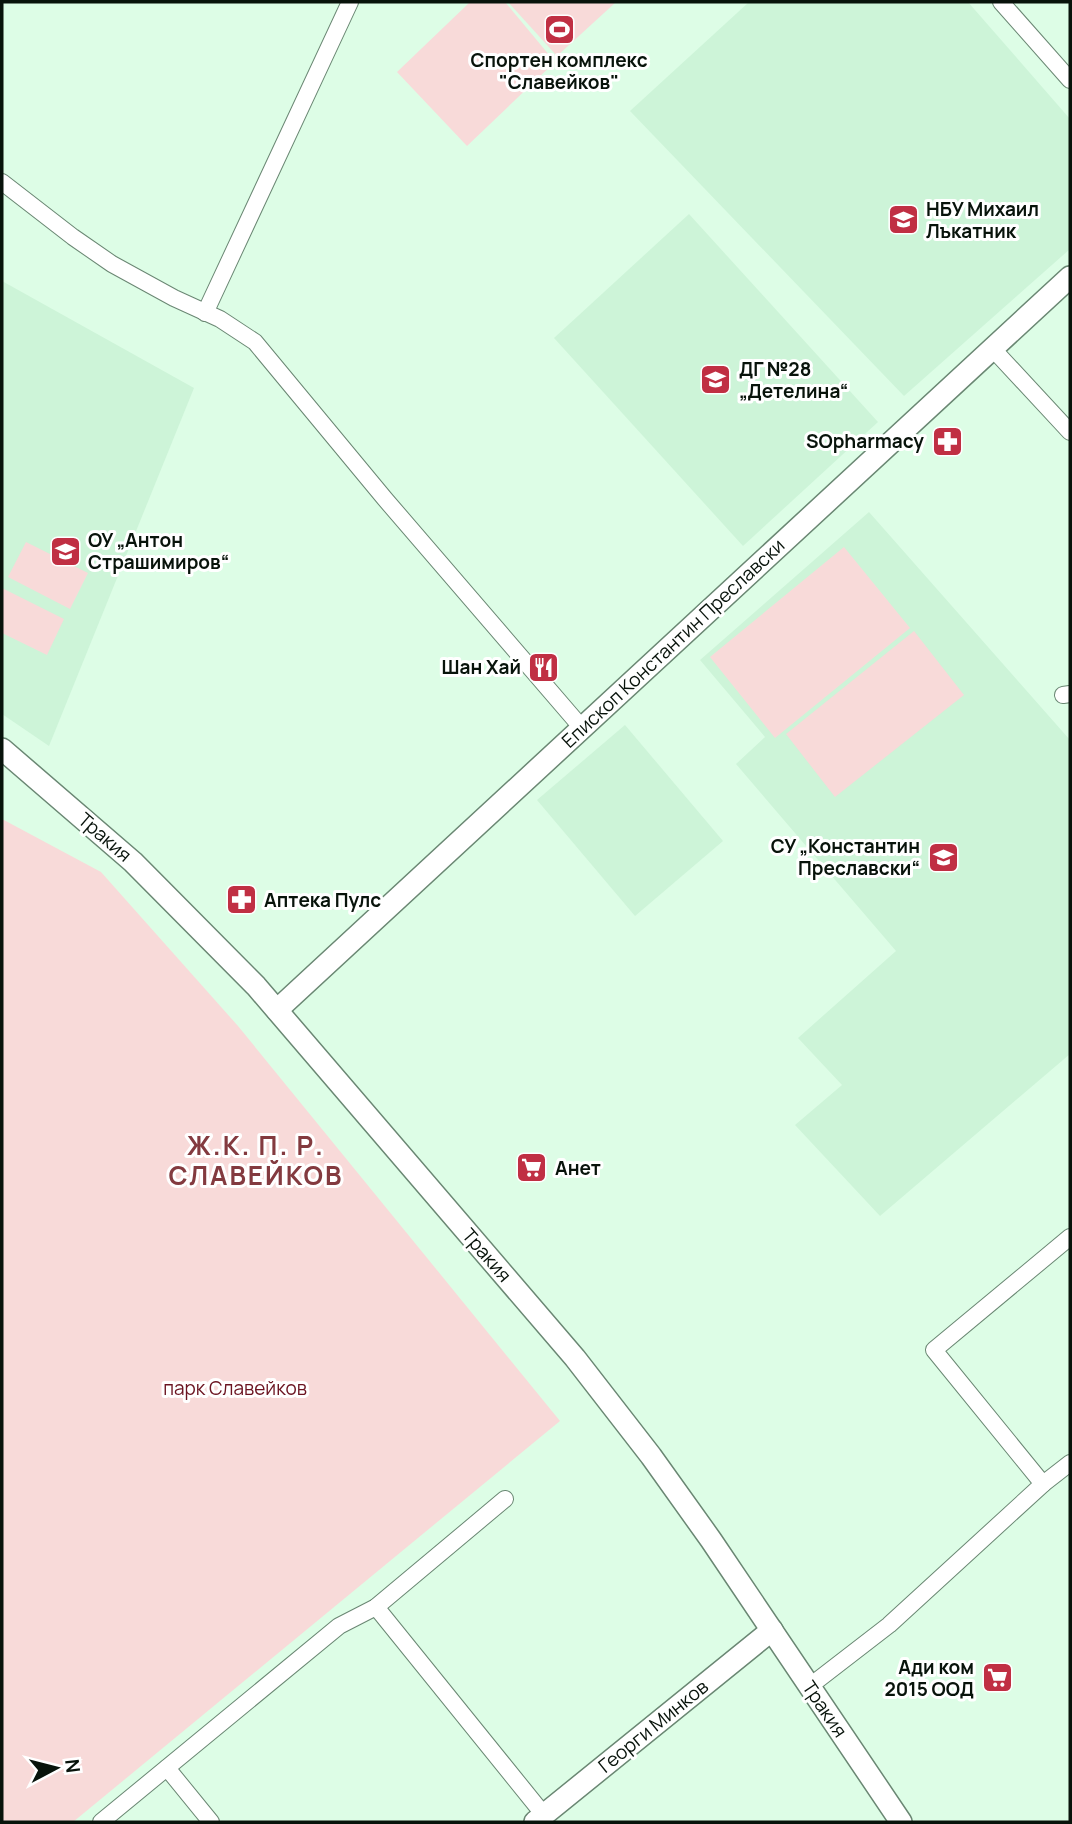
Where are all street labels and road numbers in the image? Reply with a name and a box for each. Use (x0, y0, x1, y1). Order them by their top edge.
street label: Епископ Константин Преславски (556, 533, 790, 753)
street label: Тракия (73, 807, 137, 867)
street label: Тракия (457, 1223, 517, 1287)
street label: Георги Минков (593, 1674, 713, 1778)
street label: Тракия (797, 1676, 853, 1742)

